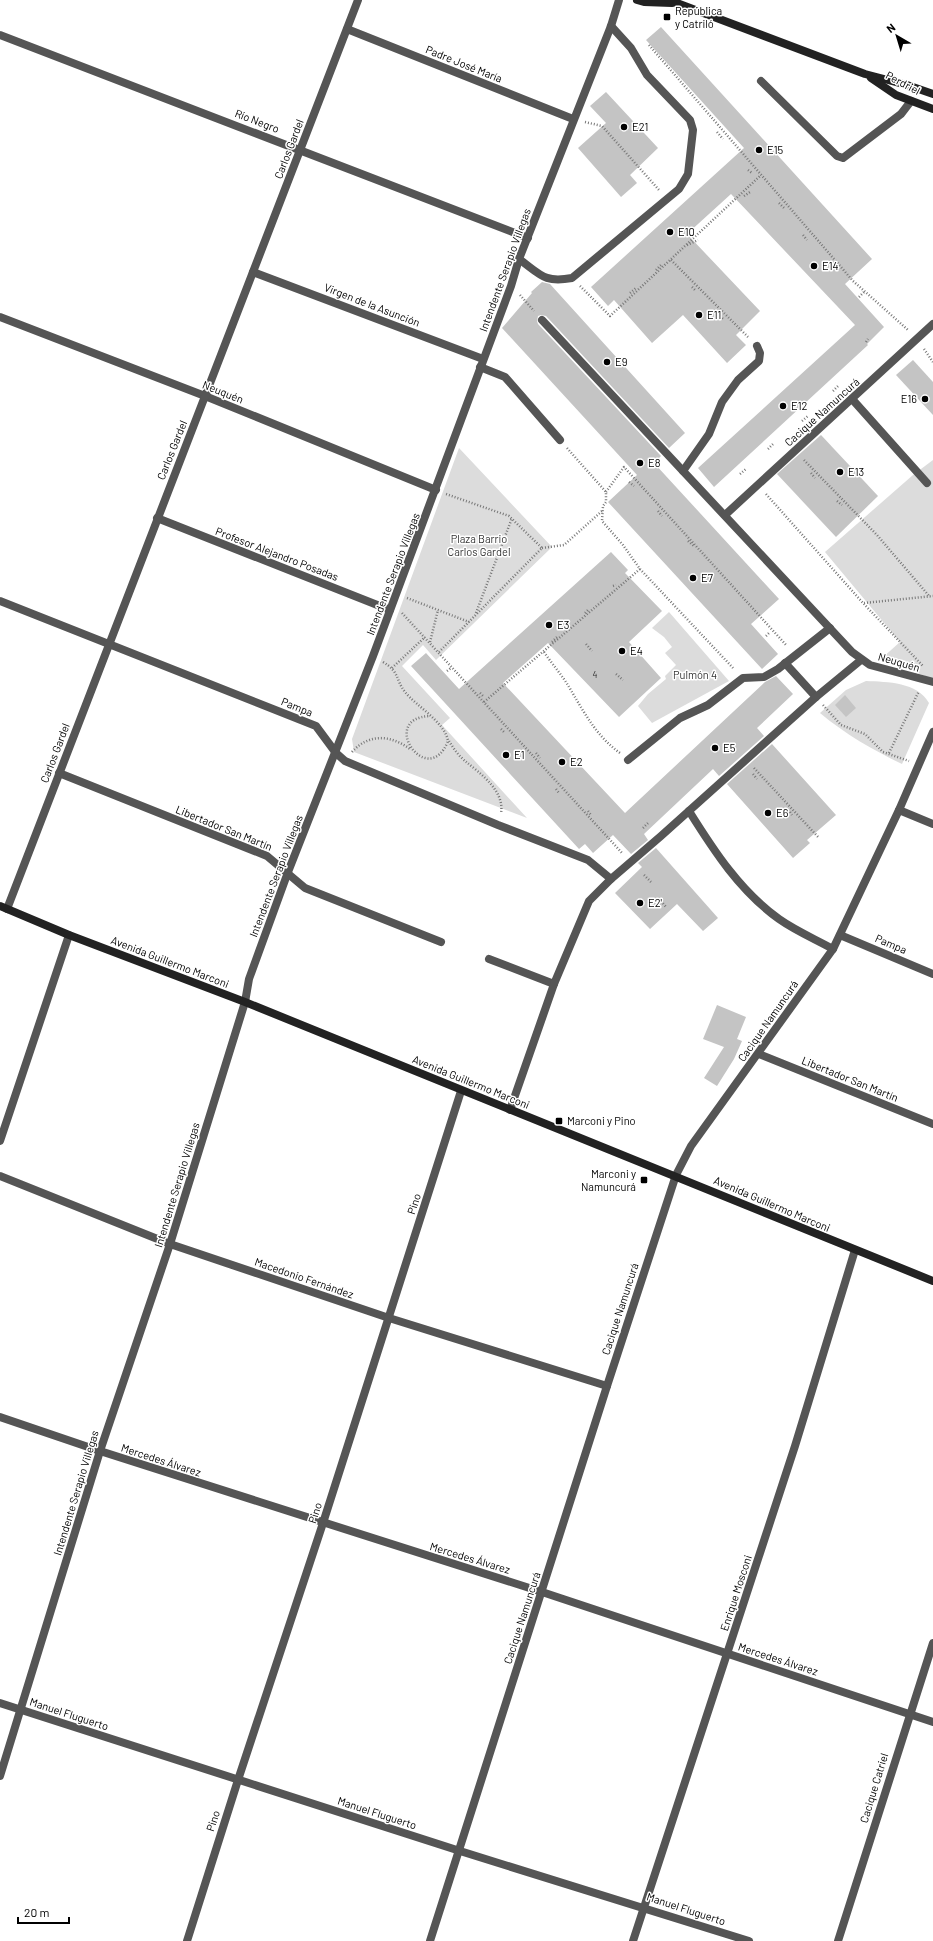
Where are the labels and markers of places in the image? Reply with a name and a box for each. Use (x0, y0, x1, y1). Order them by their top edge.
place label: República y Catriló (675, 4, 722, 30)
marker: República y Catriló (662, 12, 672, 22)
place label: E21 (632, 120, 648, 133)
marker: E21 (619, 122, 629, 132)
place label: E15 (767, 143, 784, 156)
marker: E15 (754, 145, 764, 155)
place label: E10 (678, 225, 695, 238)
marker: E10 (665, 227, 675, 237)
place label: E14 (822, 259, 839, 272)
marker: E14 (809, 261, 819, 271)
place label: E11 (707, 308, 721, 321)
marker: E11 (694, 310, 704, 320)
place label: E9 (615, 355, 628, 368)
marker: E9 (602, 357, 612, 367)
place label: E16 (901, 392, 917, 405)
marker: E16 (920, 394, 930, 404)
place label: E12 (791, 399, 808, 412)
marker: E12 (778, 401, 788, 411)
place label: E8 (648, 456, 661, 469)
marker: E8 (635, 458, 645, 468)
place label: E13 (848, 465, 864, 478)
marker: E13 (835, 467, 845, 477)
place label: E7 (701, 571, 713, 584)
marker: E7 (688, 573, 698, 583)
place label: E3 (557, 618, 569, 631)
marker: E3 (544, 620, 554, 630)
place label: E4 (630, 644, 643, 657)
marker: E4 (617, 646, 627, 656)
place label: E5 (723, 741, 736, 754)
marker: E5 (710, 743, 720, 753)
place label: E1 (514, 748, 525, 761)
marker: E1 (501, 750, 511, 760)
place label: E2 (570, 755, 583, 768)
marker: E2 (557, 757, 567, 767)
place label: E6 (776, 806, 789, 819)
marker: E6 (763, 808, 773, 818)
place label: E2' (648, 896, 663, 909)
marker: E2' (635, 898, 645, 908)
place label: Marconi y Pino (567, 1114, 636, 1127)
marker: Marconi y Pino (554, 1116, 564, 1126)
place label: Marconi y Namuncurá (581, 1167, 636, 1193)
marker: Marconi y Namuncurá (639, 1175, 649, 1185)

